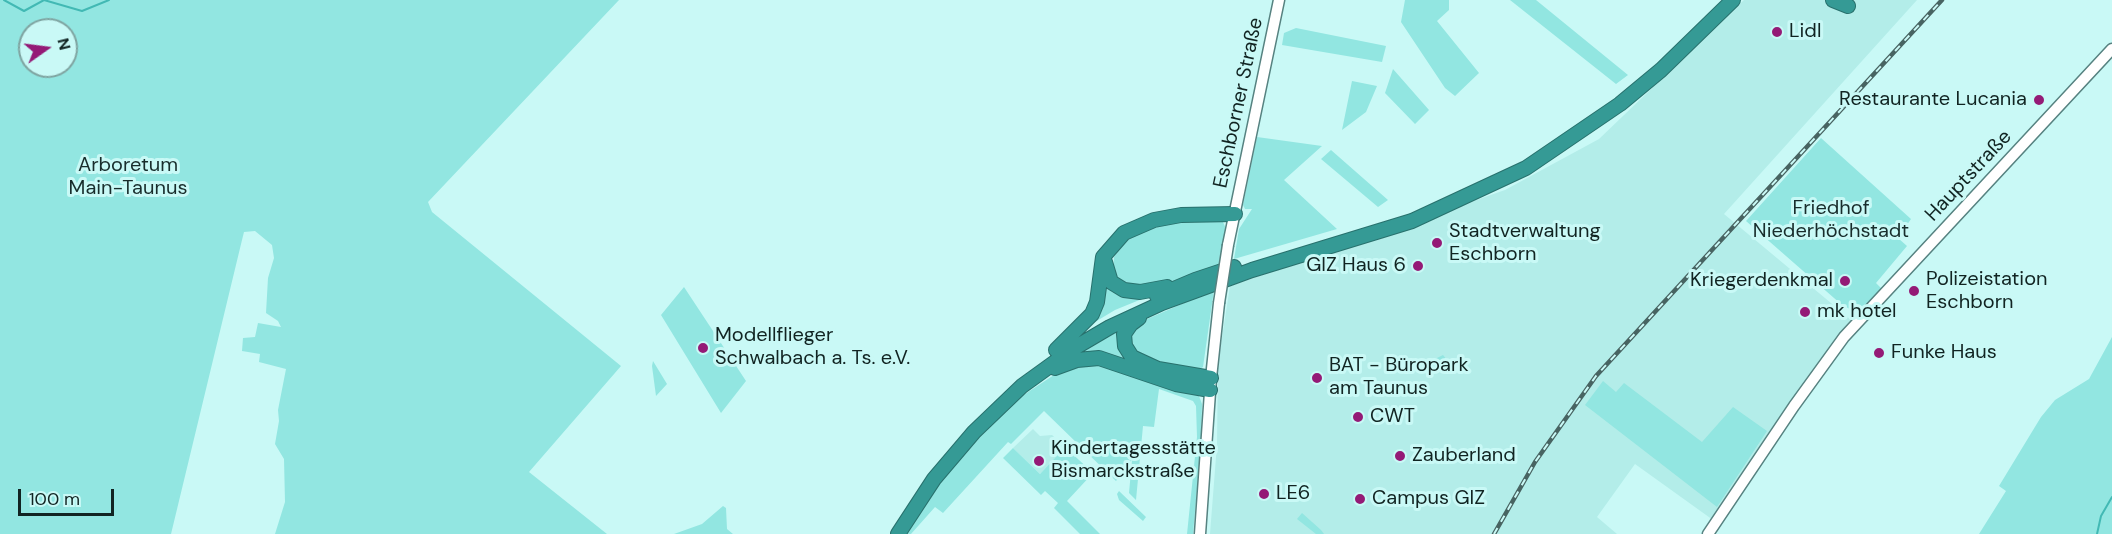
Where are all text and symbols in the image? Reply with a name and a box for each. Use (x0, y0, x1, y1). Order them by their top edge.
street label: Eschborner Straße (1209, 16, 1269, 190)
north arrow (18, 18, 78, 78)
place label: Lidl (1789, 20, 1821, 44)
marker: Lidl (1770, 25, 1784, 39)
text: N (52, 36, 76, 52)
place label: Restaurante Lucania (1839, 88, 2027, 112)
marker: Restaurante Lucania (2032, 93, 2046, 107)
street label: Hauptstraße (1921, 125, 2017, 227)
park label: Arboretum Main-Taunus (69, 154, 187, 201)
park label: Friedhof Niederhöchstadt (1753, 197, 1909, 244)
place label: Stadtverwaltung Eschborn (1449, 220, 1601, 267)
marker: Stadtverwaltung Eschborn (1430, 236, 1444, 250)
place label: GIZ Haus 6 (1306, 254, 1406, 278)
marker: GIZ Haus 6 (1411, 259, 1425, 273)
place label: Polizeistation Eschborn (1926, 268, 2047, 315)
place label: Kriegerdenkmal (1690, 269, 1833, 293)
marker: Kriegerdenkmal (1838, 274, 1852, 288)
marker: Polizeistation Eschborn (1907, 284, 1921, 298)
place label: mk hotel (1817, 300, 1897, 324)
marker: mk hotel (1798, 305, 1812, 319)
place label: Modellflieger Schwalbach a. Ts. e.V. (715, 324, 910, 371)
marker: Modellflieger Schwalbach a. Ts. e.V. (696, 341, 710, 355)
place label: Funke Haus (1891, 341, 1997, 365)
marker: Funke Haus (1872, 346, 1886, 360)
place label: BAT - Büropark am Taunus (1329, 354, 1468, 401)
marker: BAT - Büropark am Taunus (1310, 371, 1324, 385)
place label: CWT (1370, 405, 1415, 429)
marker: CWT (1351, 410, 1365, 424)
place label: Kindertagesstätte Bismarckstraße (1051, 437, 1216, 484)
place label: Zauberland (1412, 444, 1516, 468)
marker: Zauberland (1393, 449, 1407, 463)
marker: Kindertagesstätte Bismarckstraße (1032, 454, 1046, 468)
scale bar (21, 477, 117, 515)
place label: LE6 (1276, 482, 1310, 506)
text: 100 m (29, 487, 80, 511)
marker: LE6 (1257, 487, 1271, 501)
place label: Campus GIZ (1372, 487, 1485, 511)
marker: Campus GIZ (1353, 492, 1367, 506)

